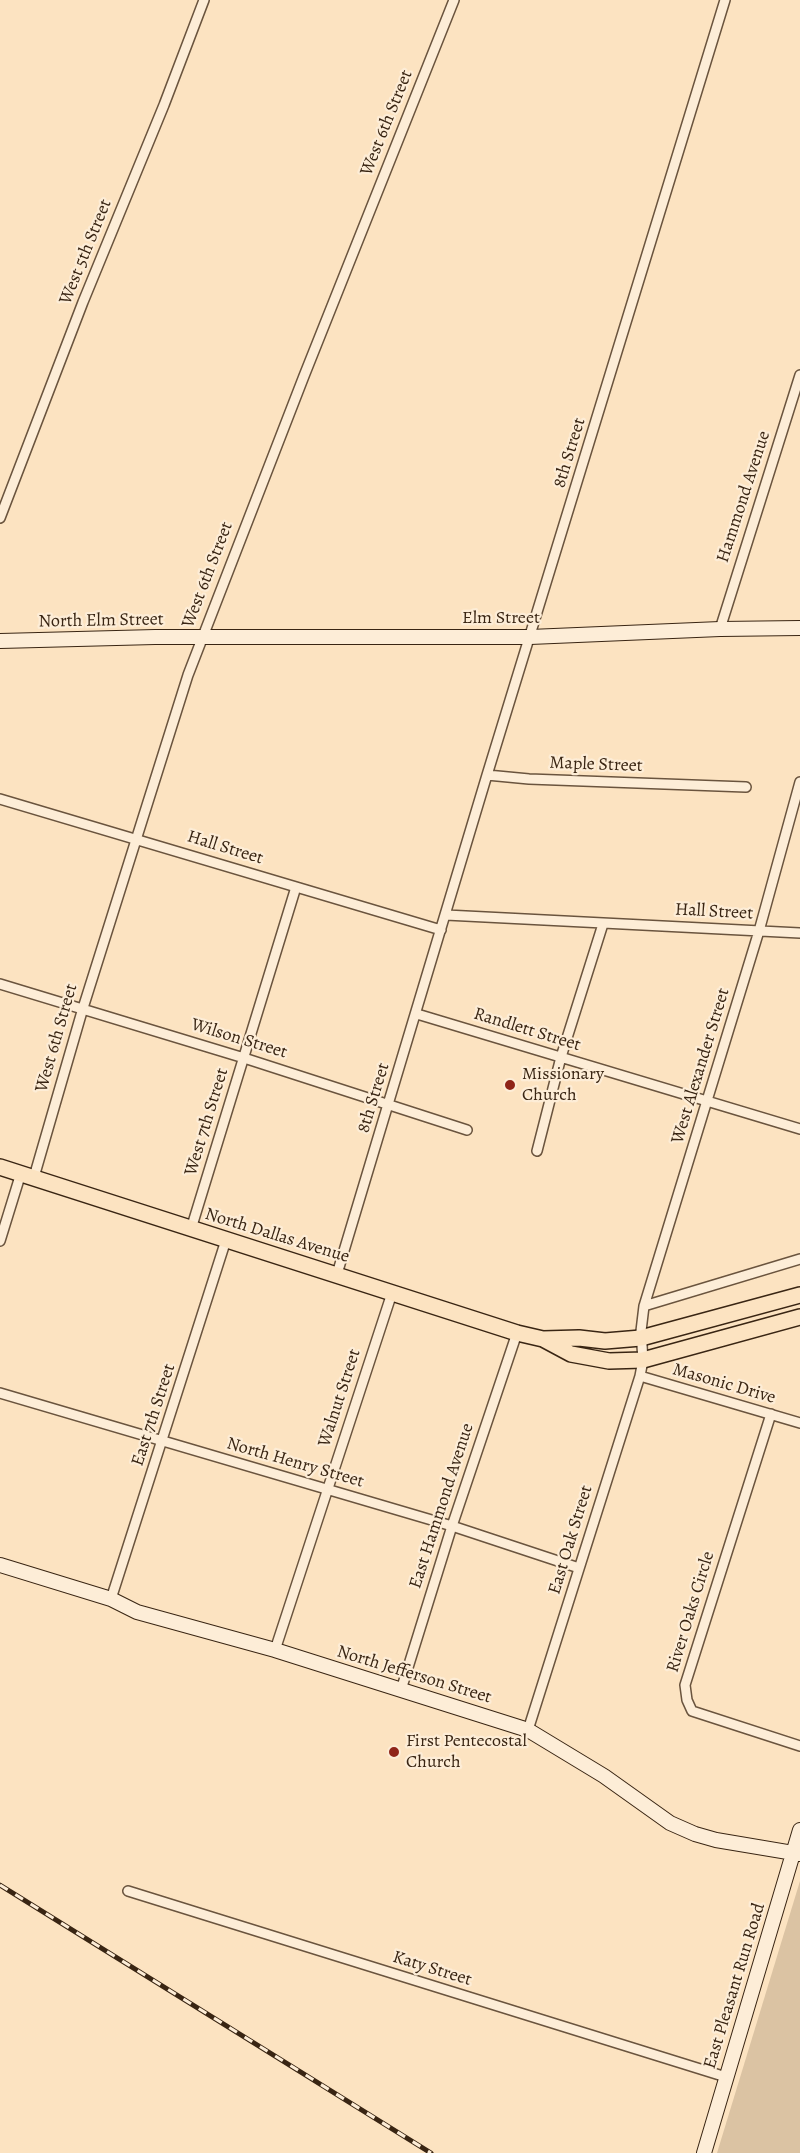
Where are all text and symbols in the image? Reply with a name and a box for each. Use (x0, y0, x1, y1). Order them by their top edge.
street label: West 6th Street (356, 67, 418, 179)
street label: West 5th Street (55, 196, 117, 308)
street label: 8th Street (549, 415, 591, 491)
street label: Hammond Avenue (713, 428, 775, 566)
street label: West 6th Street (178, 519, 238, 631)
street label: Elm Street (462, 608, 540, 630)
street label: North Elm Street (38, 609, 164, 633)
street label: Maple Street (549, 753, 643, 777)
street label: Hall Street (184, 826, 266, 870)
street label: Hall Street (674, 899, 754, 925)
street label: West 6th Street (31, 981, 83, 1095)
street label: West Alexander Street (667, 986, 735, 1146)
street label: Randlett Street (471, 1003, 583, 1057)
street label: Wilson Street (188, 1014, 290, 1064)
street label: 8th Street (353, 1060, 395, 1136)
place label: Missionary Church (522, 1064, 604, 1106)
street label: West 7th Street (180, 1066, 234, 1178)
marker: Missionary Church (503, 1078, 517, 1092)
street label: North Dallas Avenue (202, 1204, 352, 1268)
street label: Walnut Street (314, 1346, 366, 1450)
street label: Masonic Drive (670, 1359, 778, 1409)
street label: East 7th Street (127, 1361, 181, 1469)
street label: East Hammond Avenue (405, 1421, 479, 1591)
street label: North Henry Street (224, 1433, 366, 1493)
street label: East Oak Street (544, 1483, 598, 1597)
street label: River Oaks Circle (662, 1549, 720, 1675)
street label: North Jefferson Street (334, 1641, 494, 1709)
place label: First Pentecostal Church (406, 1731, 527, 1774)
marker: First Pentecostal Church (387, 1745, 401, 1759)
street label: East Pleasant Run Road (699, 1900, 771, 2072)
street label: Katy Street (390, 1947, 474, 1991)

